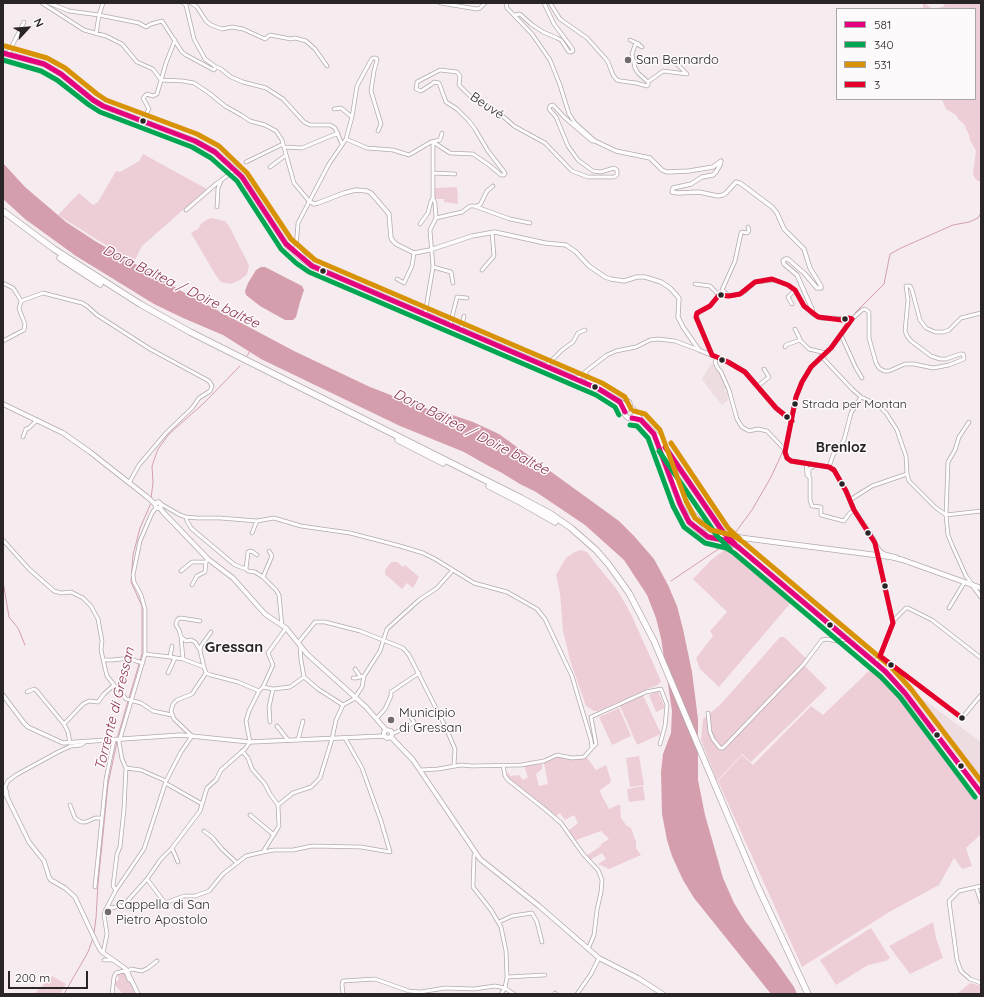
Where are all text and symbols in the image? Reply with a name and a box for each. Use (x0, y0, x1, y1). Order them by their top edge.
north arrow (8, 8, 48, 48)
legend (836, 8, 976, 100)
text: N (31, 16, 47, 29)
text: 581 (874, 17, 891, 32)
text: 340 (874, 37, 894, 52)
place label: San Bernardo (636, 52, 719, 68)
marker: San Bernardo (623, 55, 633, 65)
text: 531 (874, 57, 891, 72)
text: 3 (874, 77, 880, 92)
street label: Beuvé (467, 89, 507, 123)
unlabelled marker (138, 116, 148, 126)
water label: Dora Baltea / Doire baltée (100, 242, 262, 332)
unlabelled marker (318, 266, 328, 276)
unlabelled marker (716, 290, 726, 300)
unlabelled marker (840, 314, 850, 324)
unlabelled marker (717, 355, 727, 365)
unlabelled marker (590, 382, 600, 392)
water label: Dora Baltea / Doire baltée (391, 385, 551, 479)
place label: Strada per Montan (802, 397, 907, 411)
marker: Strada per Montan (790, 399, 800, 409)
unlabelled marker (782, 412, 792, 422)
district label: Brenloz (816, 440, 866, 456)
unlabelled marker (837, 479, 847, 489)
unlabelled marker (863, 528, 873, 538)
unlabelled marker (880, 581, 890, 591)
unlabelled marker (825, 620, 835, 630)
district label: Gressan (205, 638, 263, 656)
water label: Torrente di Gressan (92, 646, 138, 772)
unlabelled marker (886, 660, 896, 670)
place label: Municipio di Gressan (399, 705, 462, 736)
unlabelled marker (957, 713, 967, 723)
marker: Municipio di Gressan (386, 715, 396, 725)
unlabelled marker (932, 730, 942, 740)
unlabelled marker (956, 761, 966, 771)
place label: Cappella di San Pietro Apostolo (116, 897, 210, 928)
marker: Cappella di San Pietro Apostolo (103, 907, 113, 917)
scale bar (10, 963, 90, 989)
text: 200 m (15, 970, 50, 985)

